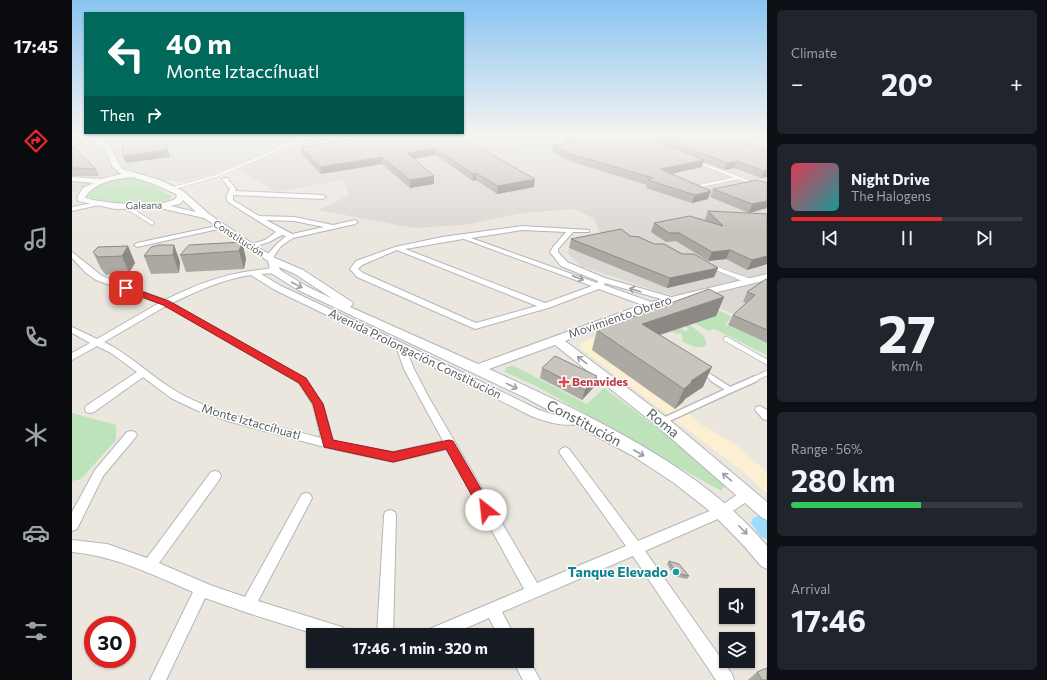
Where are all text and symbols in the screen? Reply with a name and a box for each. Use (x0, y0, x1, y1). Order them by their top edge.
text: 40 m (166, 26, 232, 60)
icon: left (100, 28, 152, 80)
text: 17:45 (14, 35, 58, 57)
text: Climate (791, 45, 837, 61)
text: Monte Iztaccíhuatl (166, 60, 319, 82)
text: 20° (881, 65, 933, 102)
text: − (791, 70, 804, 97)
text: + (1010, 70, 1023, 97)
icon: right (143, 104, 165, 126)
text: Then (100, 106, 135, 124)
icon: directions (22, 127, 50, 155)
text: Night Drive (851, 170, 930, 188)
text: The Halogens (851, 188, 931, 204)
street label: Galeana (126, 199, 162, 211)
street label: Constitución (211, 217, 267, 259)
icon: music (22, 225, 50, 253)
icon: previous (819, 227, 841, 249)
icon: pause (896, 227, 918, 249)
icon: next (973, 227, 995, 249)
pin (109, 271, 143, 305)
one-way arrow (571, 274, 583, 282)
icon: arrive (115, 277, 137, 299)
one-way arrow (291, 282, 303, 290)
one-way arrow (629, 286, 642, 293)
street label: Movimiento Obrero (566, 292, 673, 340)
text: 27 (878, 300, 936, 364)
street label: Avenida Prolongación Constitución (327, 305, 504, 401)
icon: phone (22, 323, 50, 351)
one-way arrow (577, 356, 588, 364)
text: km/h (891, 358, 923, 374)
place label: Benavides (572, 374, 629, 388)
marker: Benavides (559, 377, 569, 387)
one-way arrow (505, 383, 517, 390)
street label: Constitución (544, 396, 624, 449)
street label: Monte Iztaccíhuatl (200, 400, 302, 442)
street label: Roma (644, 404, 683, 441)
icon: climate (22, 421, 50, 449)
text: Range · 56% (791, 441, 863, 457)
one-way arrow (633, 449, 645, 457)
text: 280 km (791, 461, 896, 498)
one-way arrow (722, 472, 732, 481)
position arrow (465, 489, 507, 531)
icon: car (22, 519, 50, 547)
one-way arrow (738, 526, 748, 535)
place label: Tanque Elevado (567, 563, 668, 580)
marker: Tanque Elevado (671, 567, 681, 577)
text: Arrival (791, 581, 830, 597)
map controls (719, 588, 755, 668)
button: sound (719, 588, 755, 624)
text: 17:46 (791, 601, 866, 638)
speed limit sign: 30 (84, 616, 136, 668)
icon: filters (22, 617, 50, 645)
button: layers (719, 632, 755, 668)
text: 17:46 · 1 min · 320 m (352, 639, 488, 657)

